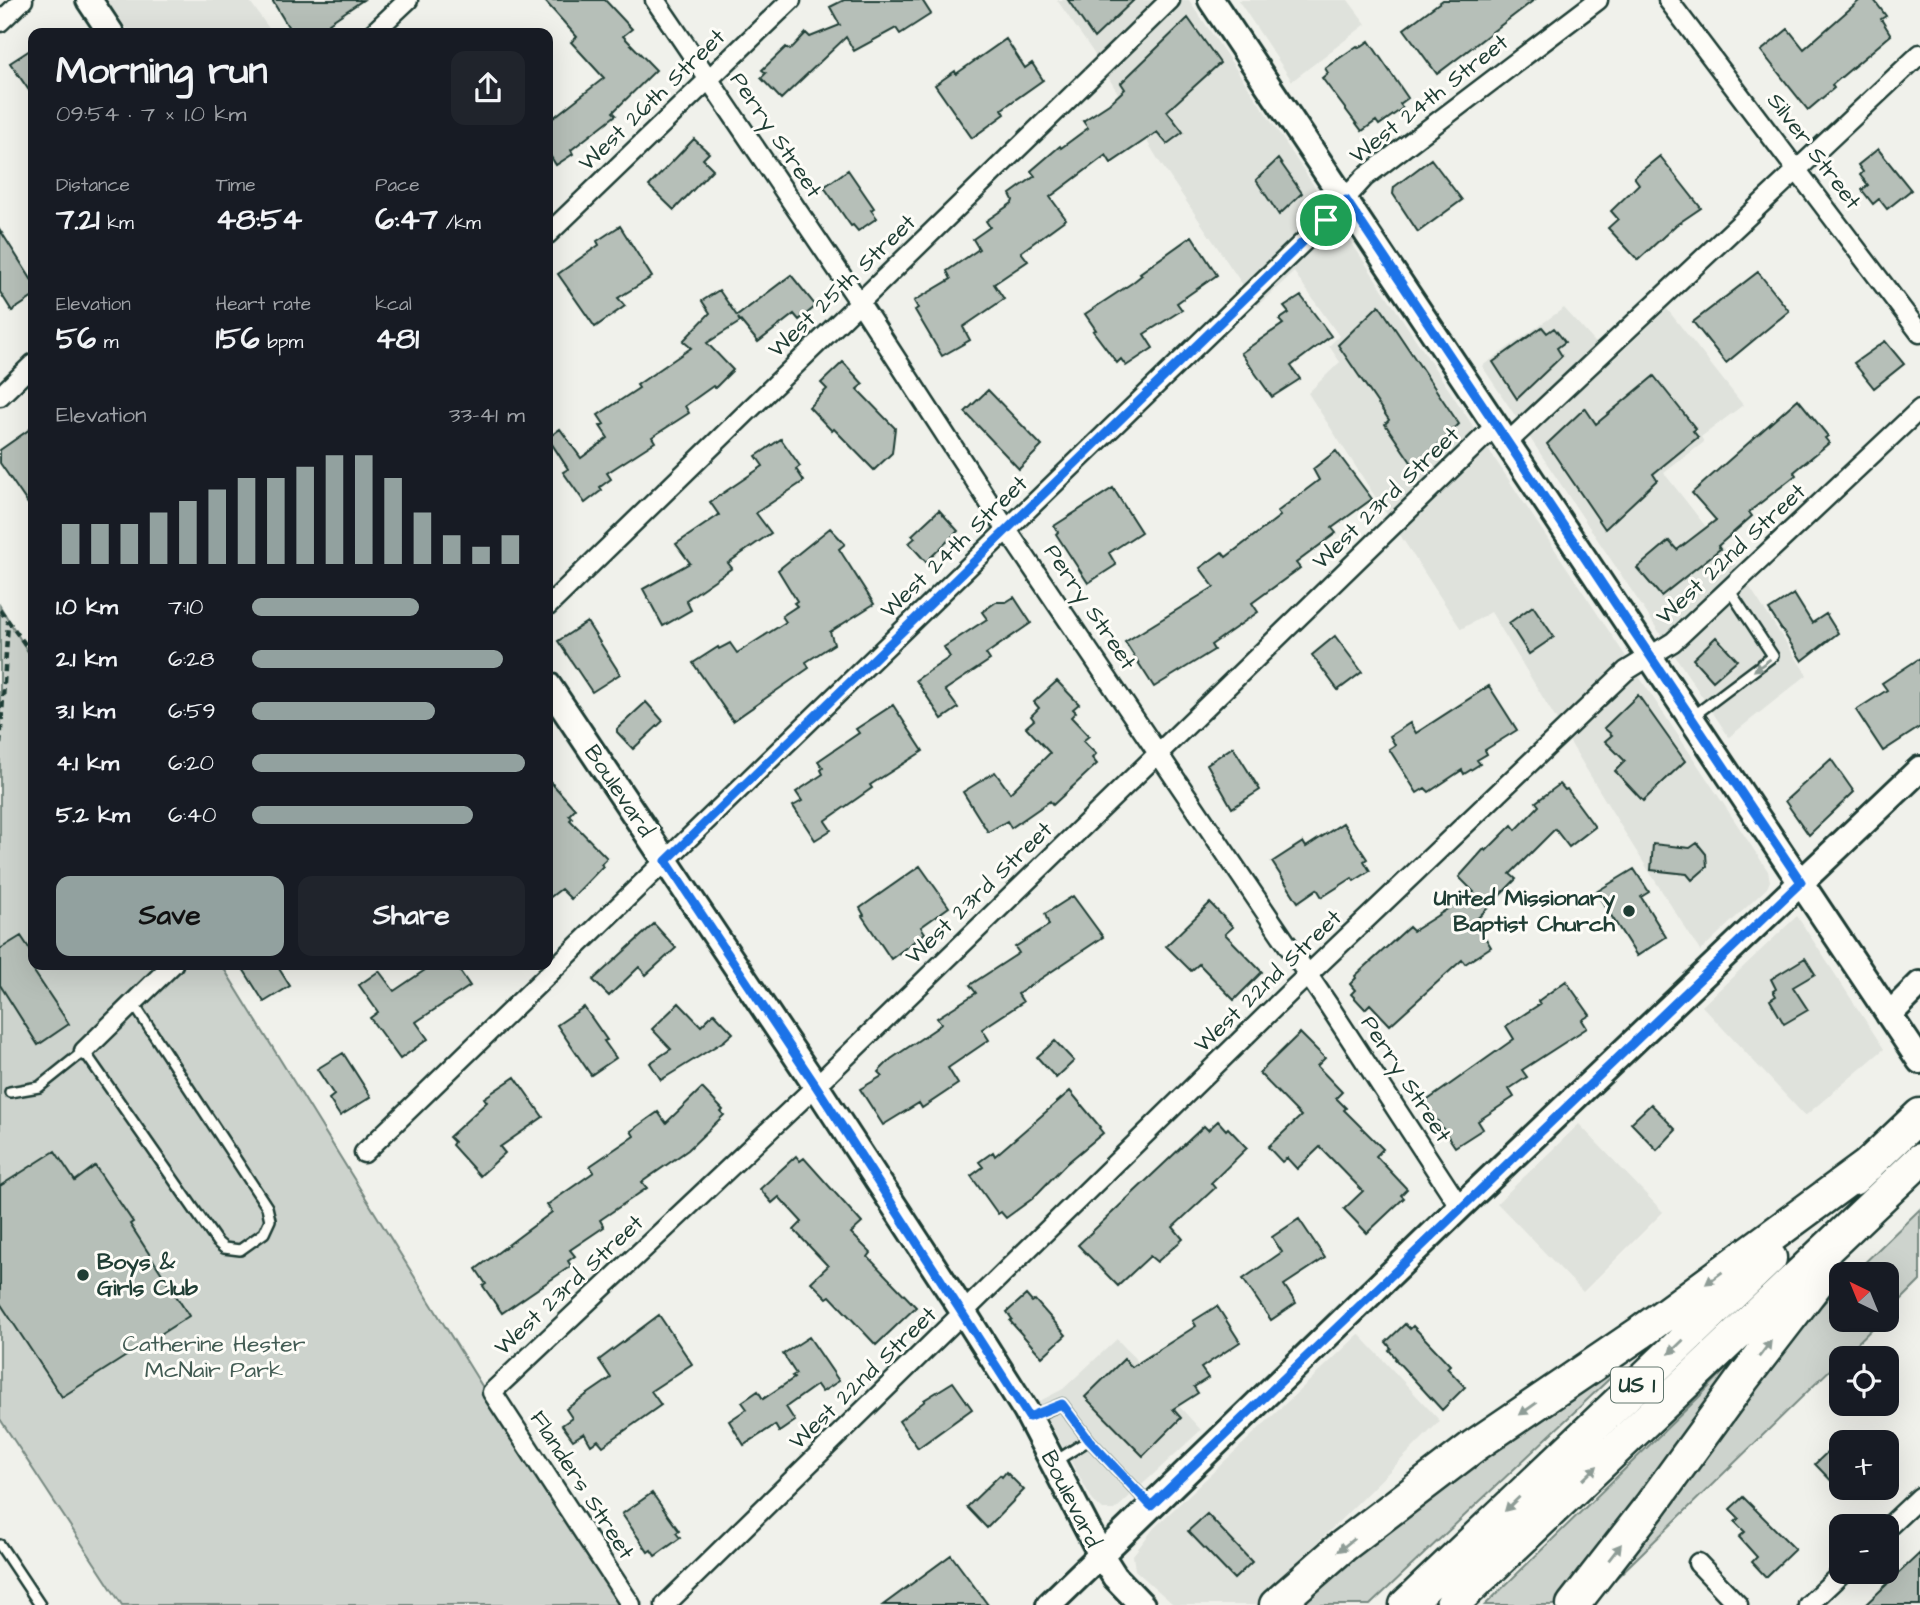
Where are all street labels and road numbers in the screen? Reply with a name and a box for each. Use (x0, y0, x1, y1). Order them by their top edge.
street label: West 26th Street (572, 21, 733, 178)
street label: West 24th Street (1343, 26, 1516, 171)
street label: Perry Street (721, 66, 830, 205)
street label: Silver Street (1759, 86, 1869, 217)
street label: West 25th Street (761, 206, 924, 365)
street label: West 23rd Street (1305, 419, 1467, 577)
street label: West 24th Street (873, 468, 1035, 626)
street label: West 22nd Street (1649, 476, 1813, 632)
street label: Perry Street (1035, 538, 1144, 677)
street label: Boulevard (576, 738, 662, 844)
street label: West 23rd Street (898, 814, 1060, 972)
street label: West 22nd Street (1187, 902, 1349, 1060)
street label: Perry Street (1352, 1009, 1459, 1150)
street label: West 23rd Street (487, 1207, 651, 1363)
street label: West 22nd Street (782, 1299, 944, 1457)
road number: US 1 (1611, 1368, 1663, 1402)
street label: Flanders Street (522, 1404, 642, 1566)
street label: Boulevard (1033, 1445, 1109, 1553)

